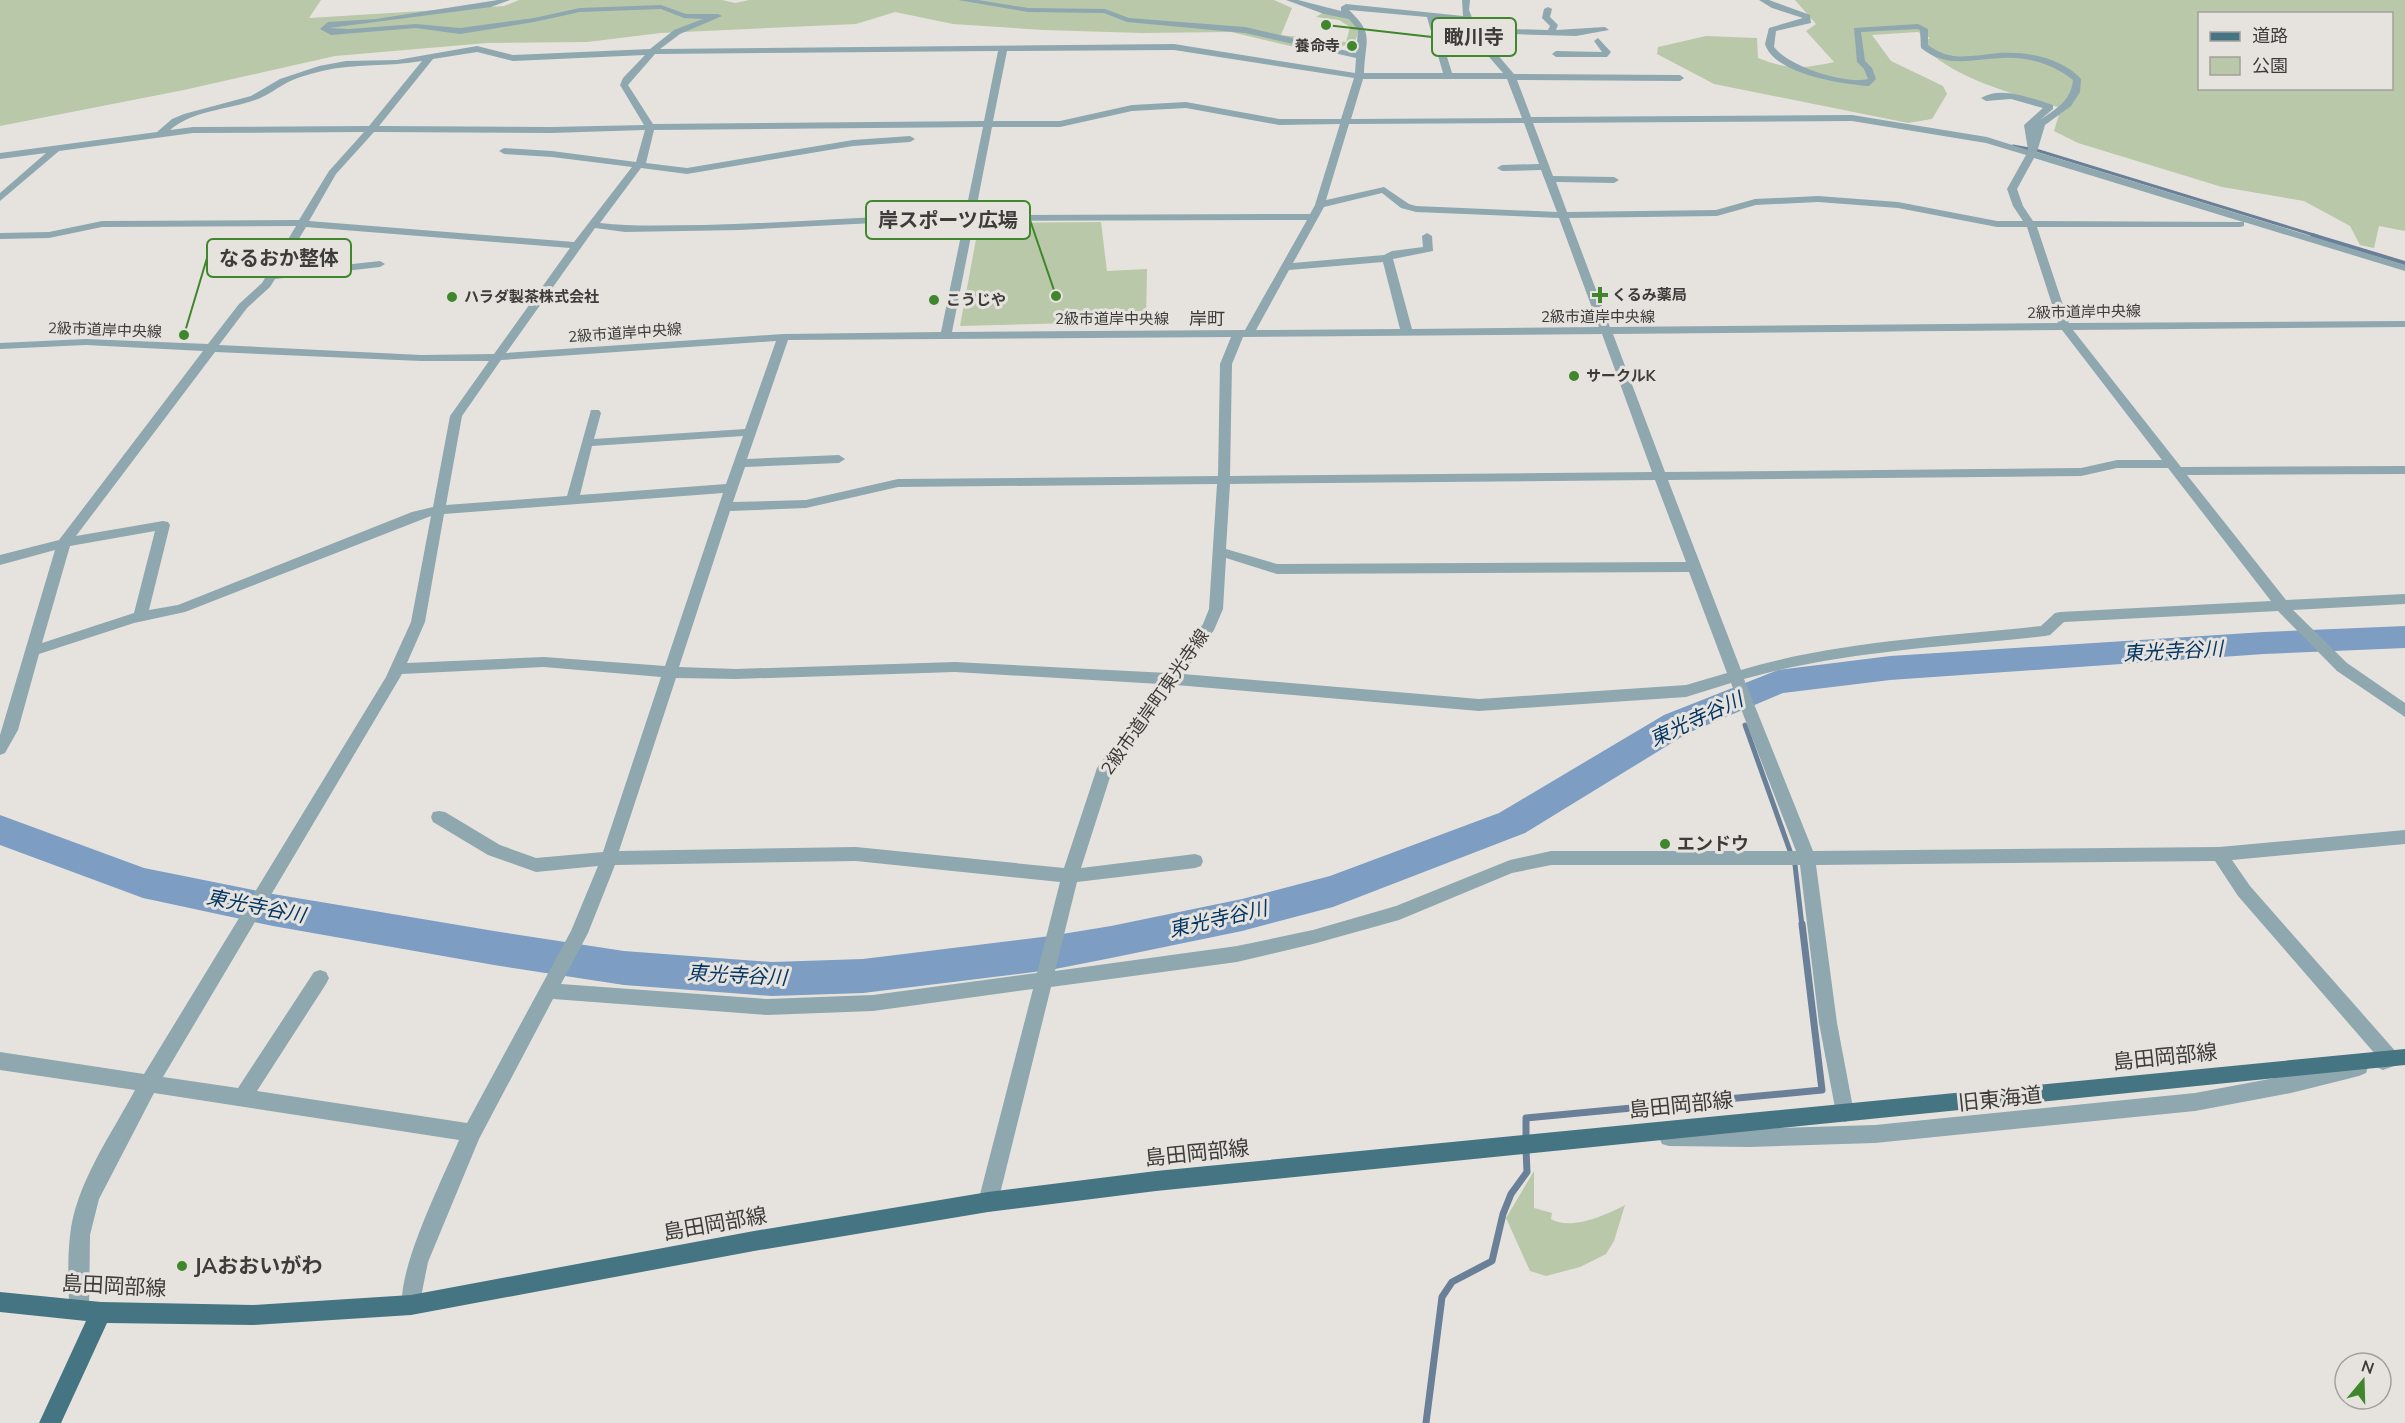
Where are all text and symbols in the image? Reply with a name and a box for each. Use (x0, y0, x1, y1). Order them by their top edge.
legend (2198, 12, 2393, 90)
callout: 瞰川寺 (1432, 18, 1516, 56)
text: 瞰川寺 (1444, 24, 1504, 49)
text: 道路 (2252, 24, 2288, 47)
place label: 養命寺 (1295, 36, 1340, 55)
marker: 養命寺 (1345, 39, 1359, 53)
text: 公園 (2252, 54, 2288, 77)
callout: 岸スポーツ広場 (866, 201, 1030, 239)
text: 岸スポーツ広場 (878, 207, 1018, 232)
callout: なるおか整体 (207, 239, 351, 277)
text: なるおか整体 (219, 245, 339, 270)
place label: くるみ薬局 (1612, 285, 1687, 304)
place label: ハラダ製茶株式会社 (464, 287, 599, 306)
marker: くるみ薬局 (1593, 288, 1607, 302)
marker: ハラダ製茶株式会社 (445, 290, 459, 304)
place label: こうじや (946, 290, 1006, 309)
marker: こうじや (927, 293, 941, 307)
street label: 2級市道岸中央線 (2027, 301, 2141, 322)
district label: 岸町 (1189, 307, 1225, 330)
street label: 2級市道岸中央線 (1541, 307, 1655, 326)
street label: 2級市道岸中央線 (1055, 309, 1169, 328)
street label: 2級市道岸中央線 (48, 318, 162, 341)
street label: 2級市道岸中央線 (567, 319, 682, 346)
place label: サークルK (1586, 366, 1657, 385)
marker: サークルK (1567, 369, 1581, 383)
street label: 2級市道岸町東光寺線 (1096, 624, 1214, 779)
water label: 東光寺谷川 (2122, 635, 2226, 666)
water label: 東光寺谷川 (1645, 685, 1748, 751)
place label: エンドウ (1677, 832, 1749, 855)
marker: エンドウ (1658, 837, 1672, 851)
water label: 東光寺谷川 (205, 884, 310, 928)
water label: 東光寺谷川 (1166, 895, 1271, 942)
water label: 東光寺谷川 (686, 959, 790, 990)
street label: 島田岡部線 (2111, 1038, 2218, 1074)
street label: 旧東海道 (1957, 1081, 2043, 1115)
street label: 島田岡部線 (1627, 1086, 1734, 1122)
street label: 島田岡部線 (1143, 1134, 1250, 1170)
street label: 島田岡部線 (661, 1201, 769, 1245)
place label: JAおおいがわ (194, 1252, 322, 1278)
marker: JAおおいがわ (175, 1259, 189, 1273)
street label: 島田岡部線 (61, 1269, 167, 1301)
north arrow (2333, 1351, 2393, 1411)
text: N (2359, 1355, 2377, 1378)

